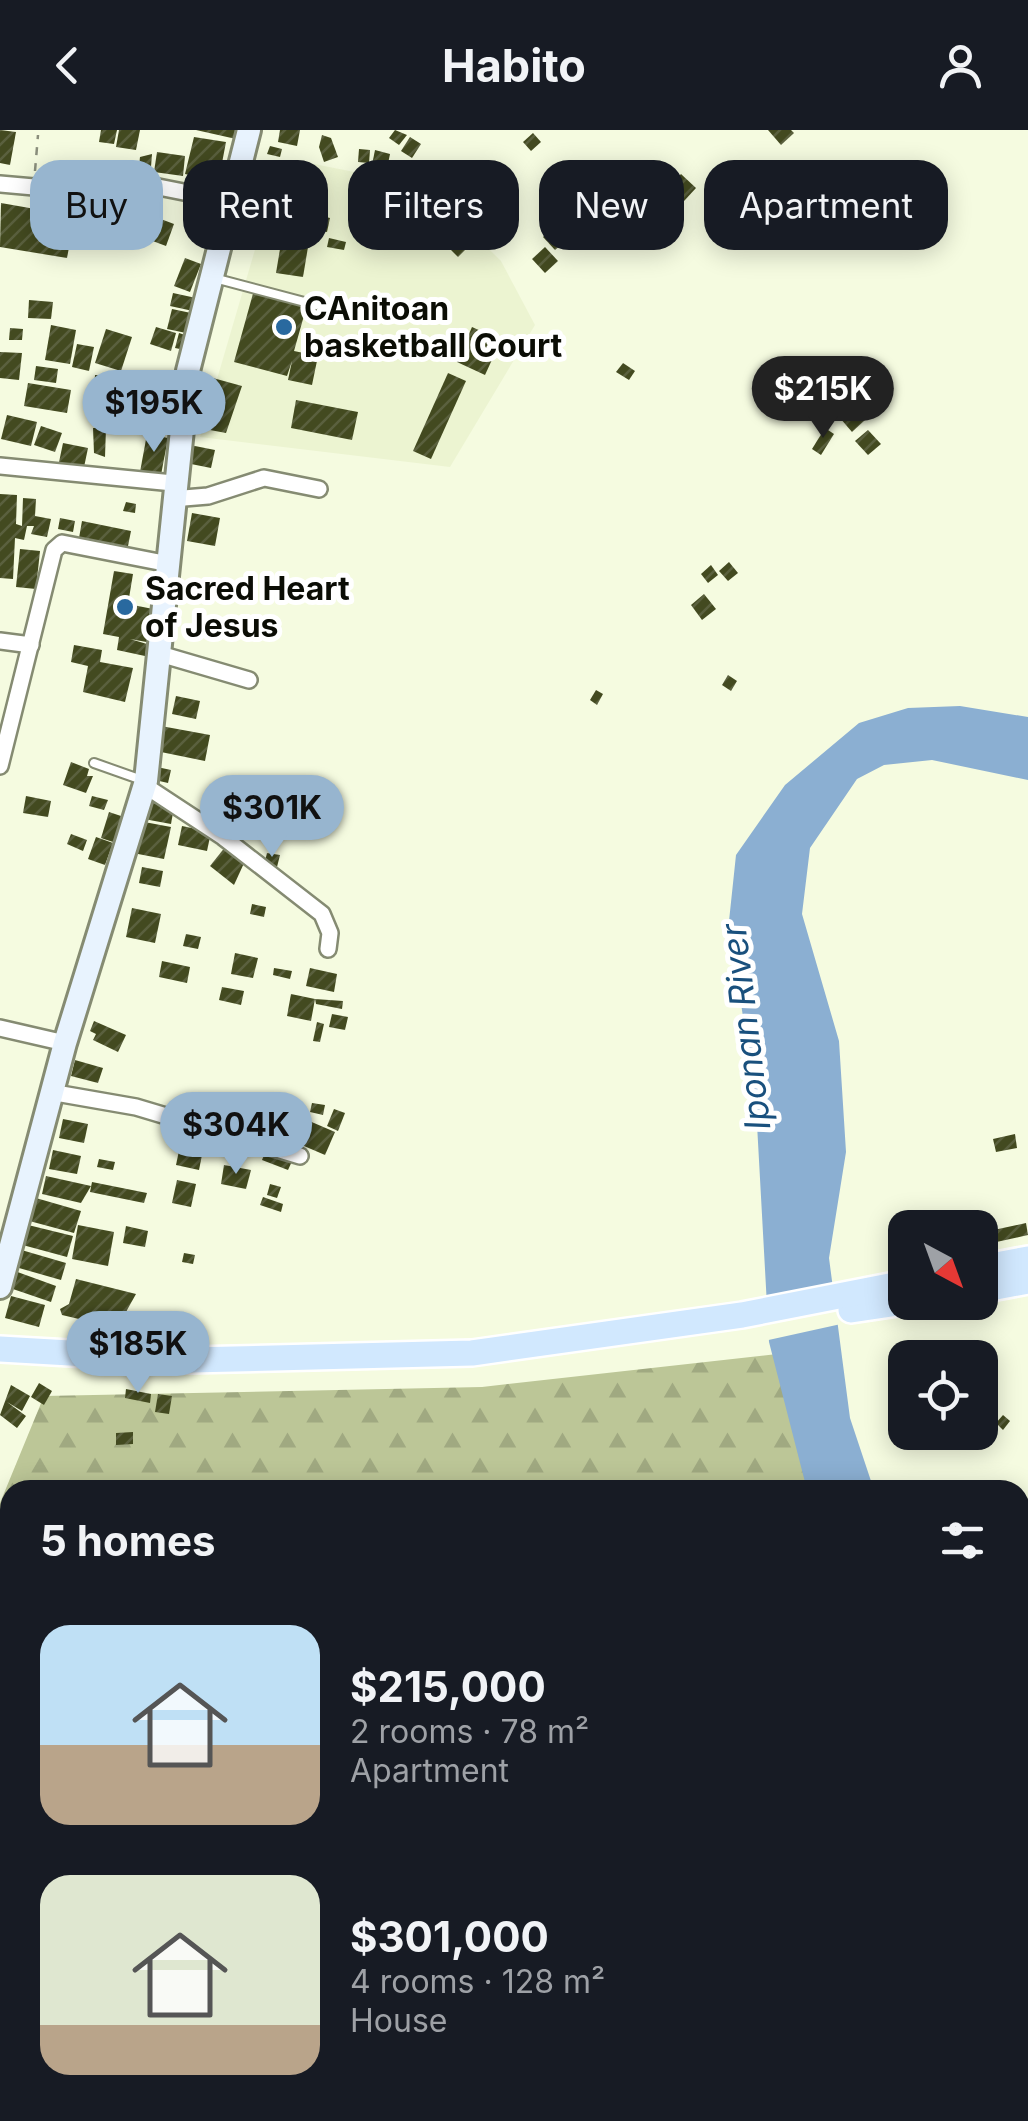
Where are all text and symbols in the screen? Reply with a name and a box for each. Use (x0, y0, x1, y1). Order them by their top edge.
icon: back (40, 38, 95, 93)
text: Habito (442, 38, 586, 93)
icon: person (933, 38, 988, 93)
chip: Buy (30, 160, 163, 250)
chip: Rent (183, 160, 328, 250)
chip: Filters (348, 160, 519, 250)
chip: New (539, 160, 684, 250)
chip: Apartment (704, 160, 948, 250)
place label: CAnitoan basketball Court (304, 289, 563, 365)
marker: CAnitoan basketball Court (273, 316, 295, 338)
pin: $215K (753, 356, 893, 441)
text: $215K (774, 369, 872, 408)
pin: $195K (84, 370, 224, 455)
text: $195K (105, 383, 204, 422)
place label: Sacred Heart of Jesus (145, 569, 350, 645)
marker: Sacred Heart of Jesus (114, 596, 136, 618)
pin: $301K (202, 775, 342, 860)
text: $301K (222, 788, 322, 827)
water label: Iponan River (711, 921, 779, 1133)
pin: $304K (166, 1092, 306, 1177)
text: $304K (182, 1105, 290, 1144)
north arrow (888, 1210, 998, 1320)
map controls (888, 1210, 998, 1450)
pin: $185K (68, 1311, 208, 1396)
text: $185K (88, 1324, 188, 1363)
button: locate (888, 1340, 998, 1450)
icon: filters (935, 1513, 990, 1568)
text: 5 homes (40, 1515, 216, 1566)
text: $215,000 (350, 1661, 546, 1712)
icon: home (120, 1665, 240, 1785)
text: 2 rooms · 78 m² (350, 1712, 589, 1751)
text: Apartment (350, 1751, 509, 1790)
text: $301,000 (350, 1911, 549, 1962)
icon: home (120, 1915, 240, 2035)
text: 4 rooms · 128 m² (350, 1962, 605, 2001)
text: House (350, 2001, 447, 2040)

